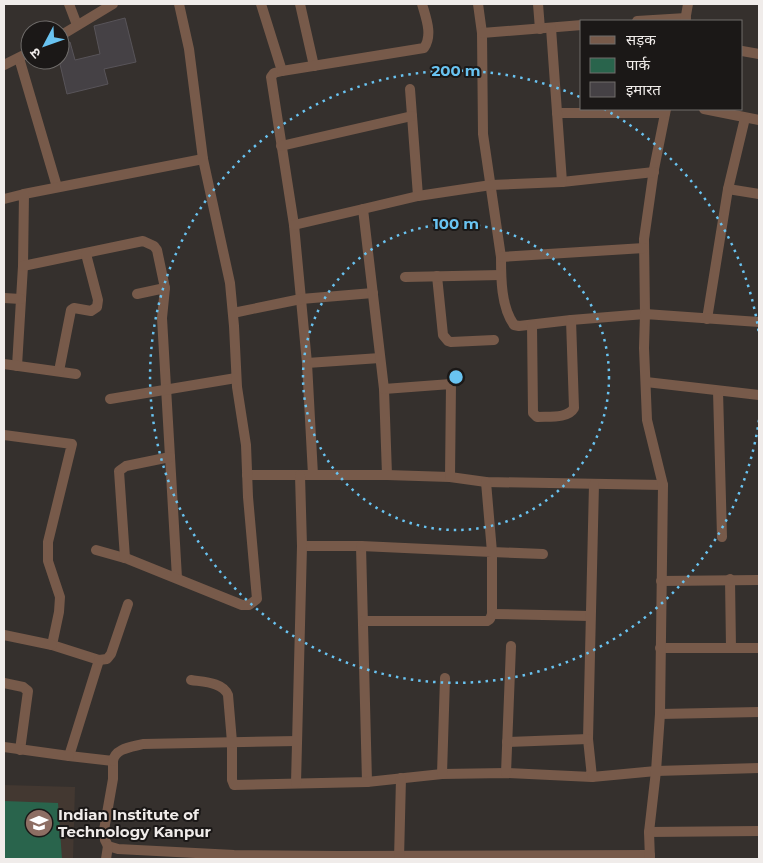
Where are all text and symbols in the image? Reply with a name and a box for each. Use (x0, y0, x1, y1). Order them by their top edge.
north arrow (20, 20, 70, 70)
legend (580, 20, 743, 110)
text: सड़क (626, 30, 656, 49)
text: उ (25, 44, 45, 63)
text: पार्क (626, 55, 650, 74)
text: 200 m (431, 61, 481, 80)
text: इमारत (626, 80, 661, 99)
text: 100 m (433, 214, 479, 233)
centre of rings (447, 368, 465, 386)
place label: Indian Institute of Technology Kanpur (58, 805, 212, 841)
school or university icon: Indian Institute of Technology Kanpur (24, 808, 54, 838)

